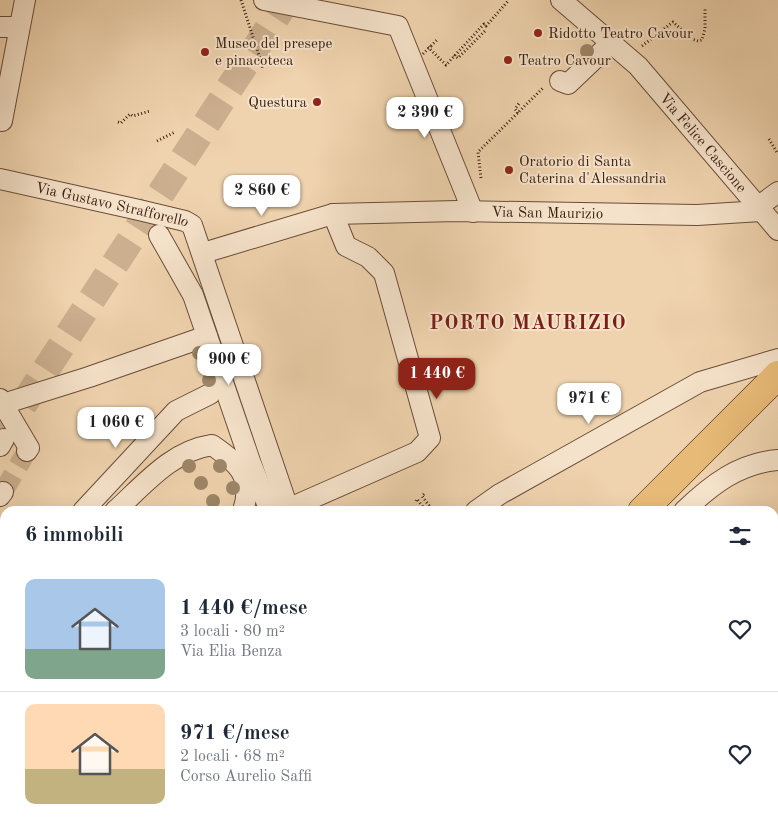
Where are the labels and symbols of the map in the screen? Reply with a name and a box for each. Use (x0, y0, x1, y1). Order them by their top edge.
marker: Ridotto Teatro Cavour (532, 27, 544, 39)
place label: Ridotto Teatro Cavour (548, 27, 693, 42)
place label: Museo del presepe e pinacoteca (215, 37, 333, 69)
marker: Museo del presepe e pinacoteca (199, 46, 211, 58)
marker: Teatro Cavour (502, 54, 514, 66)
place label: Teatro Cavour (518, 54, 611, 69)
street label: Via Felice Cascione (656, 91, 749, 196)
place label: Questura (248, 96, 308, 111)
marker: Questura (311, 96, 323, 108)
pin: 2 390 € (379, 96, 471, 139)
place label: Oratorio di Santa Caterina d'Alessandria (519, 155, 667, 187)
marker: Oratorio di Santa Caterina d'Alessandria (503, 164, 515, 176)
pin: 2 860 € (216, 174, 308, 217)
street label: Via Gustavo Strafforello (34, 181, 191, 231)
street label: Via San Maurizio (491, 206, 603, 222)
district label: PORTO MAURIZIO (429, 314, 627, 334)
pin: 900 € (194, 344, 264, 386)
pin: 1 440 € (391, 358, 483, 400)
pin: 971 € (554, 382, 624, 425)
pin: 1 060 € (70, 406, 162, 449)

